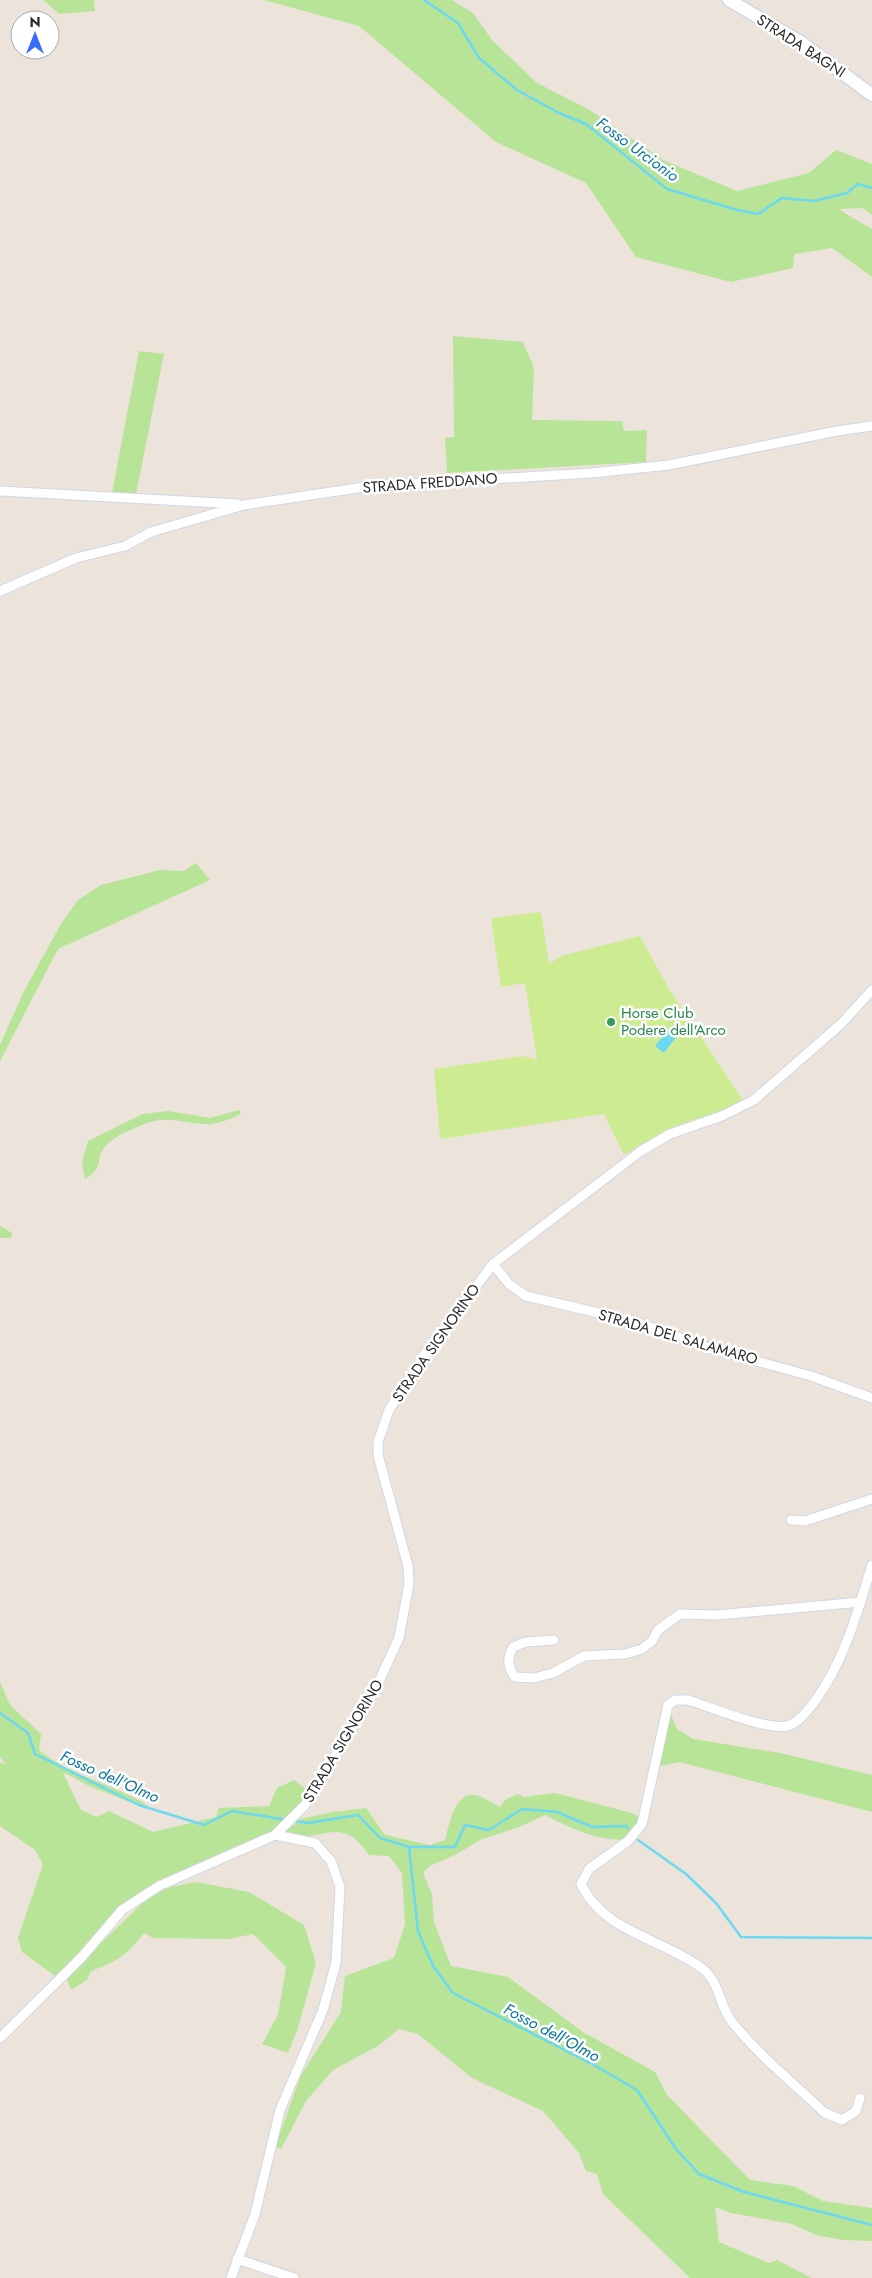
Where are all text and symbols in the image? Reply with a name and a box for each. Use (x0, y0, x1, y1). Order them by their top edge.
street label: STRADA BAGNI (752, 9, 850, 83)
north arrow (10, 10, 60, 60)
text: N (29, 12, 41, 32)
water label: Fosso Urcionio (592, 112, 684, 188)
street label: STRADA FREDDANO (362, 467, 498, 499)
place label: Horse Club Podere dell'Arco (621, 1002, 726, 1041)
marker: Horse Club Podere dell'Arco (605, 1016, 617, 1028)
street label: STRADA SIGNORINO (387, 1279, 485, 1407)
street label: STRADA DEL SALAMARO (596, 1304, 760, 1370)
street label: STRADA SIGNORINO (297, 1675, 389, 1807)
water label: Fosso dell'Olmo (57, 1744, 163, 1809)
water label: Fosso dell'Olmo (500, 1997, 604, 2068)

